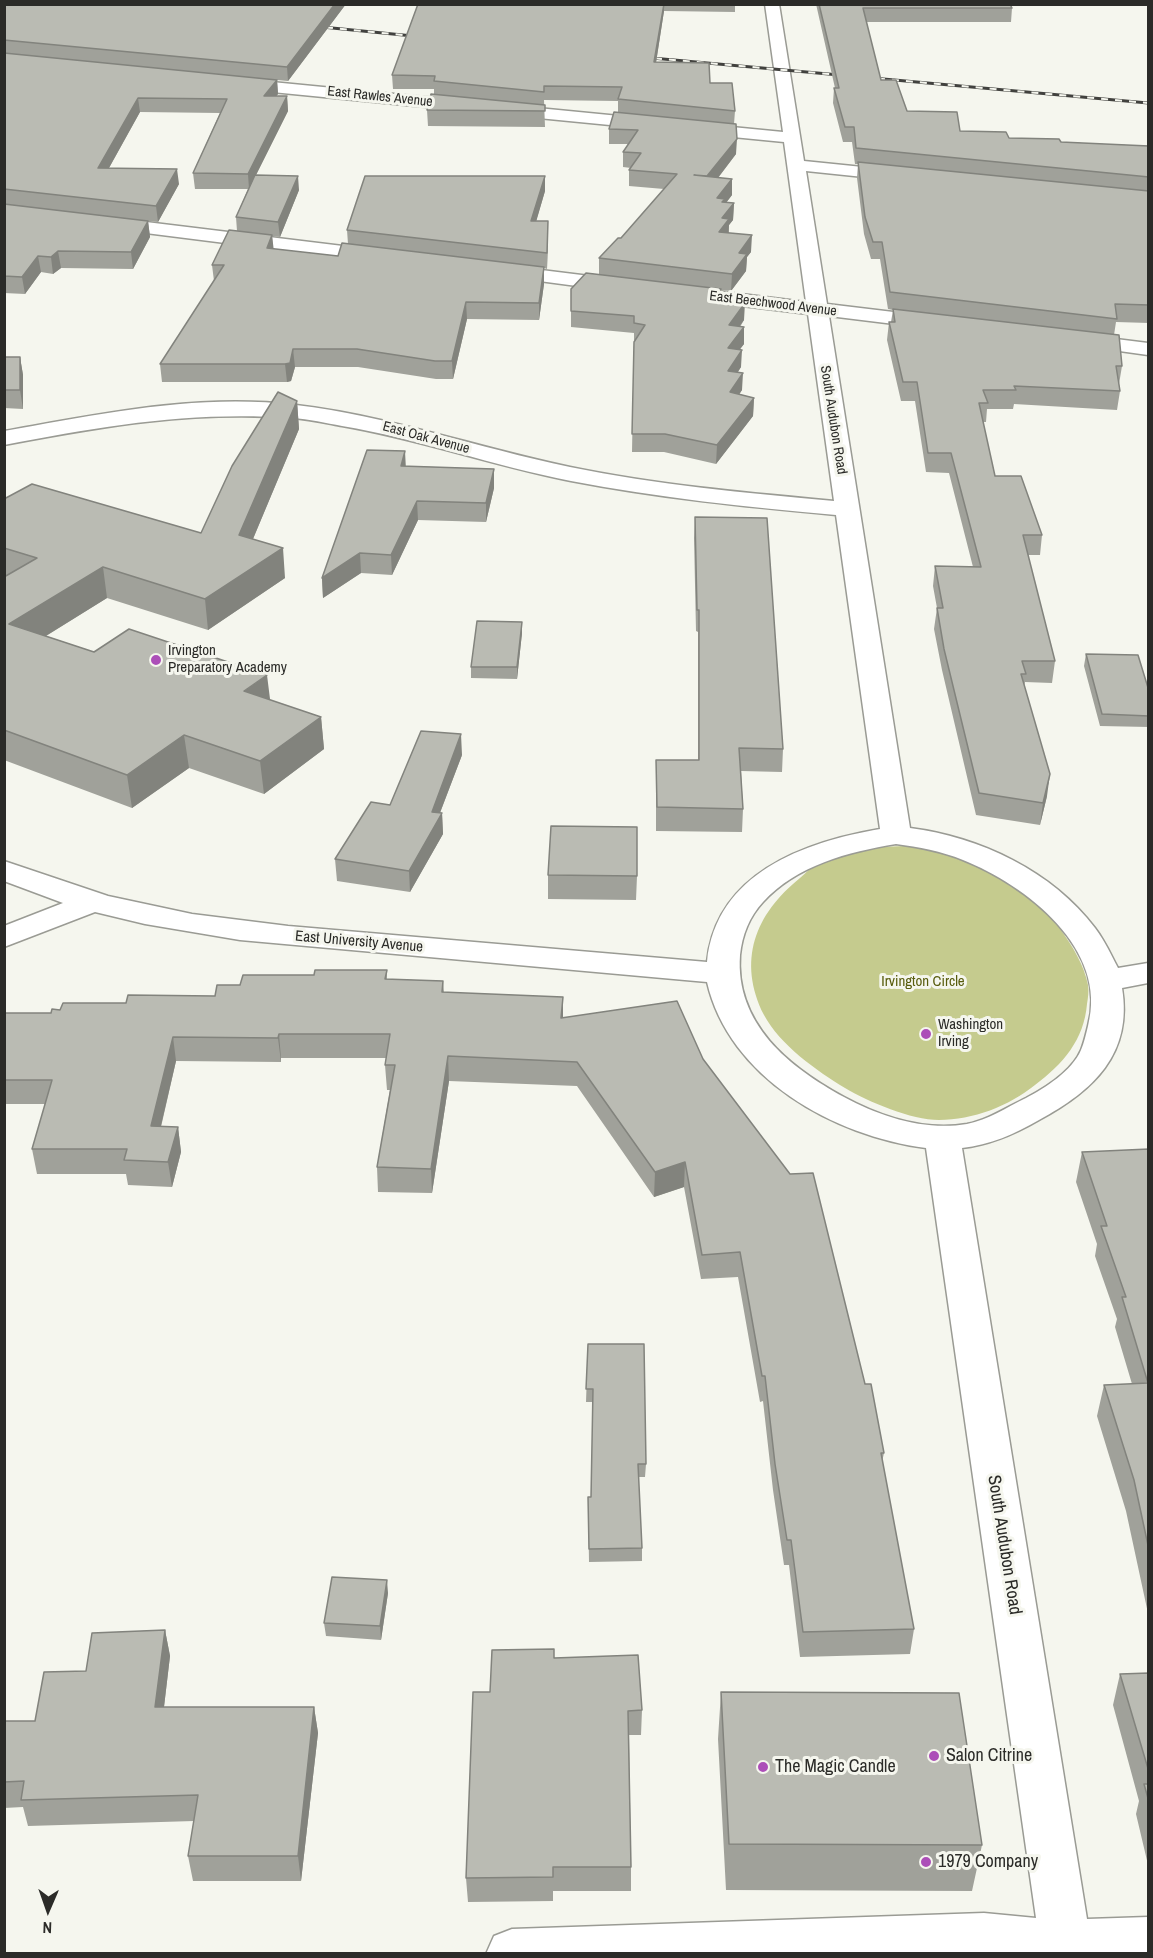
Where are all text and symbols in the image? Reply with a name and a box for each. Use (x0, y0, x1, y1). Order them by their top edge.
street label: East Rawles Avenue (327, 83, 433, 111)
street label: East Beechwood Avenue (708, 288, 838, 320)
street label: South Audubon Road (816, 364, 850, 476)
street label: East Oak Avenue (381, 418, 471, 458)
place label: Irvington Preparatory Academy (168, 642, 287, 677)
marker: Irvington Preparatory Academy (149, 653, 163, 667)
street label: East University Avenue (294, 927, 424, 957)
park label: Irvington Circle (881, 973, 965, 991)
place label: Washington Irving (938, 1016, 1003, 1051)
marker: Washington Irving (919, 1027, 933, 1041)
street label: South Audubon Road (982, 1474, 1026, 1616)
place label: Salon Citrine (946, 1745, 1032, 1767)
marker: Salon Citrine (927, 1749, 941, 1763)
place label: The Magic Candle (775, 1756, 896, 1778)
marker: The Magic Candle (756, 1760, 770, 1774)
place label: 1979 Company (938, 1851, 1038, 1873)
marker: 1979 Company (919, 1855, 933, 1869)
north arrow (18, 1880, 78, 1940)
text: N (42, 1917, 53, 1939)

